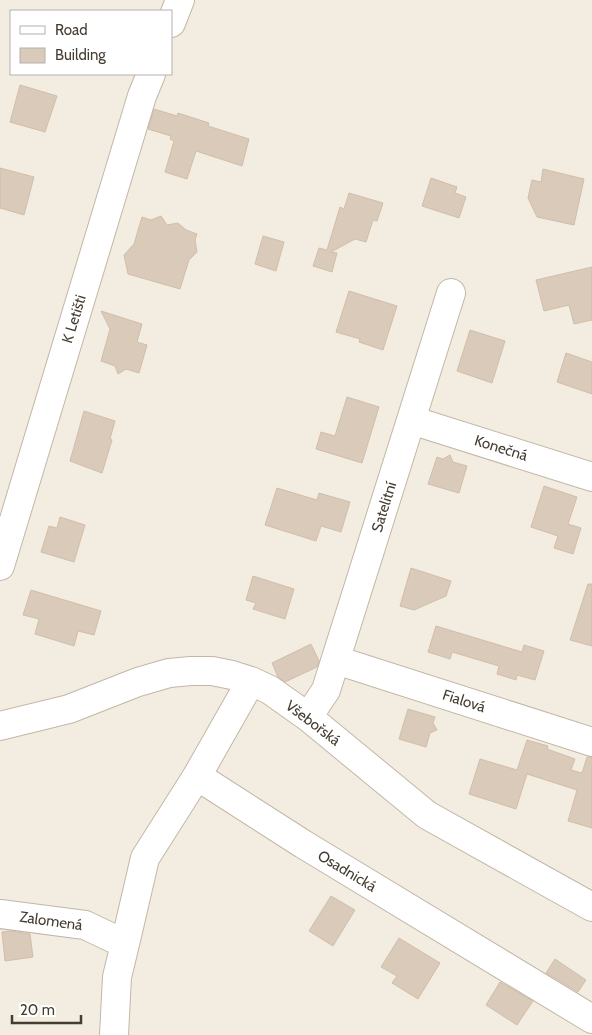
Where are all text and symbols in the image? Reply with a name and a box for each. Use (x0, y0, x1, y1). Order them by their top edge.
legend (10, 10, 172, 75)
text: Road (55, 21, 88, 39)
text: Building (55, 46, 106, 64)
street label: K Letišti (58, 293, 90, 345)
street label: Konečná (472, 431, 531, 465)
street label: Satelitní (368, 480, 400, 534)
street label: Fialová (440, 686, 489, 717)
street label: Všebořská (282, 697, 345, 750)
street label: Osadnická (314, 846, 380, 896)
street label: Zalomená (18, 908, 84, 934)
scale bar (12, 992, 81, 1024)
text: 20 m (20, 1001, 55, 1019)

